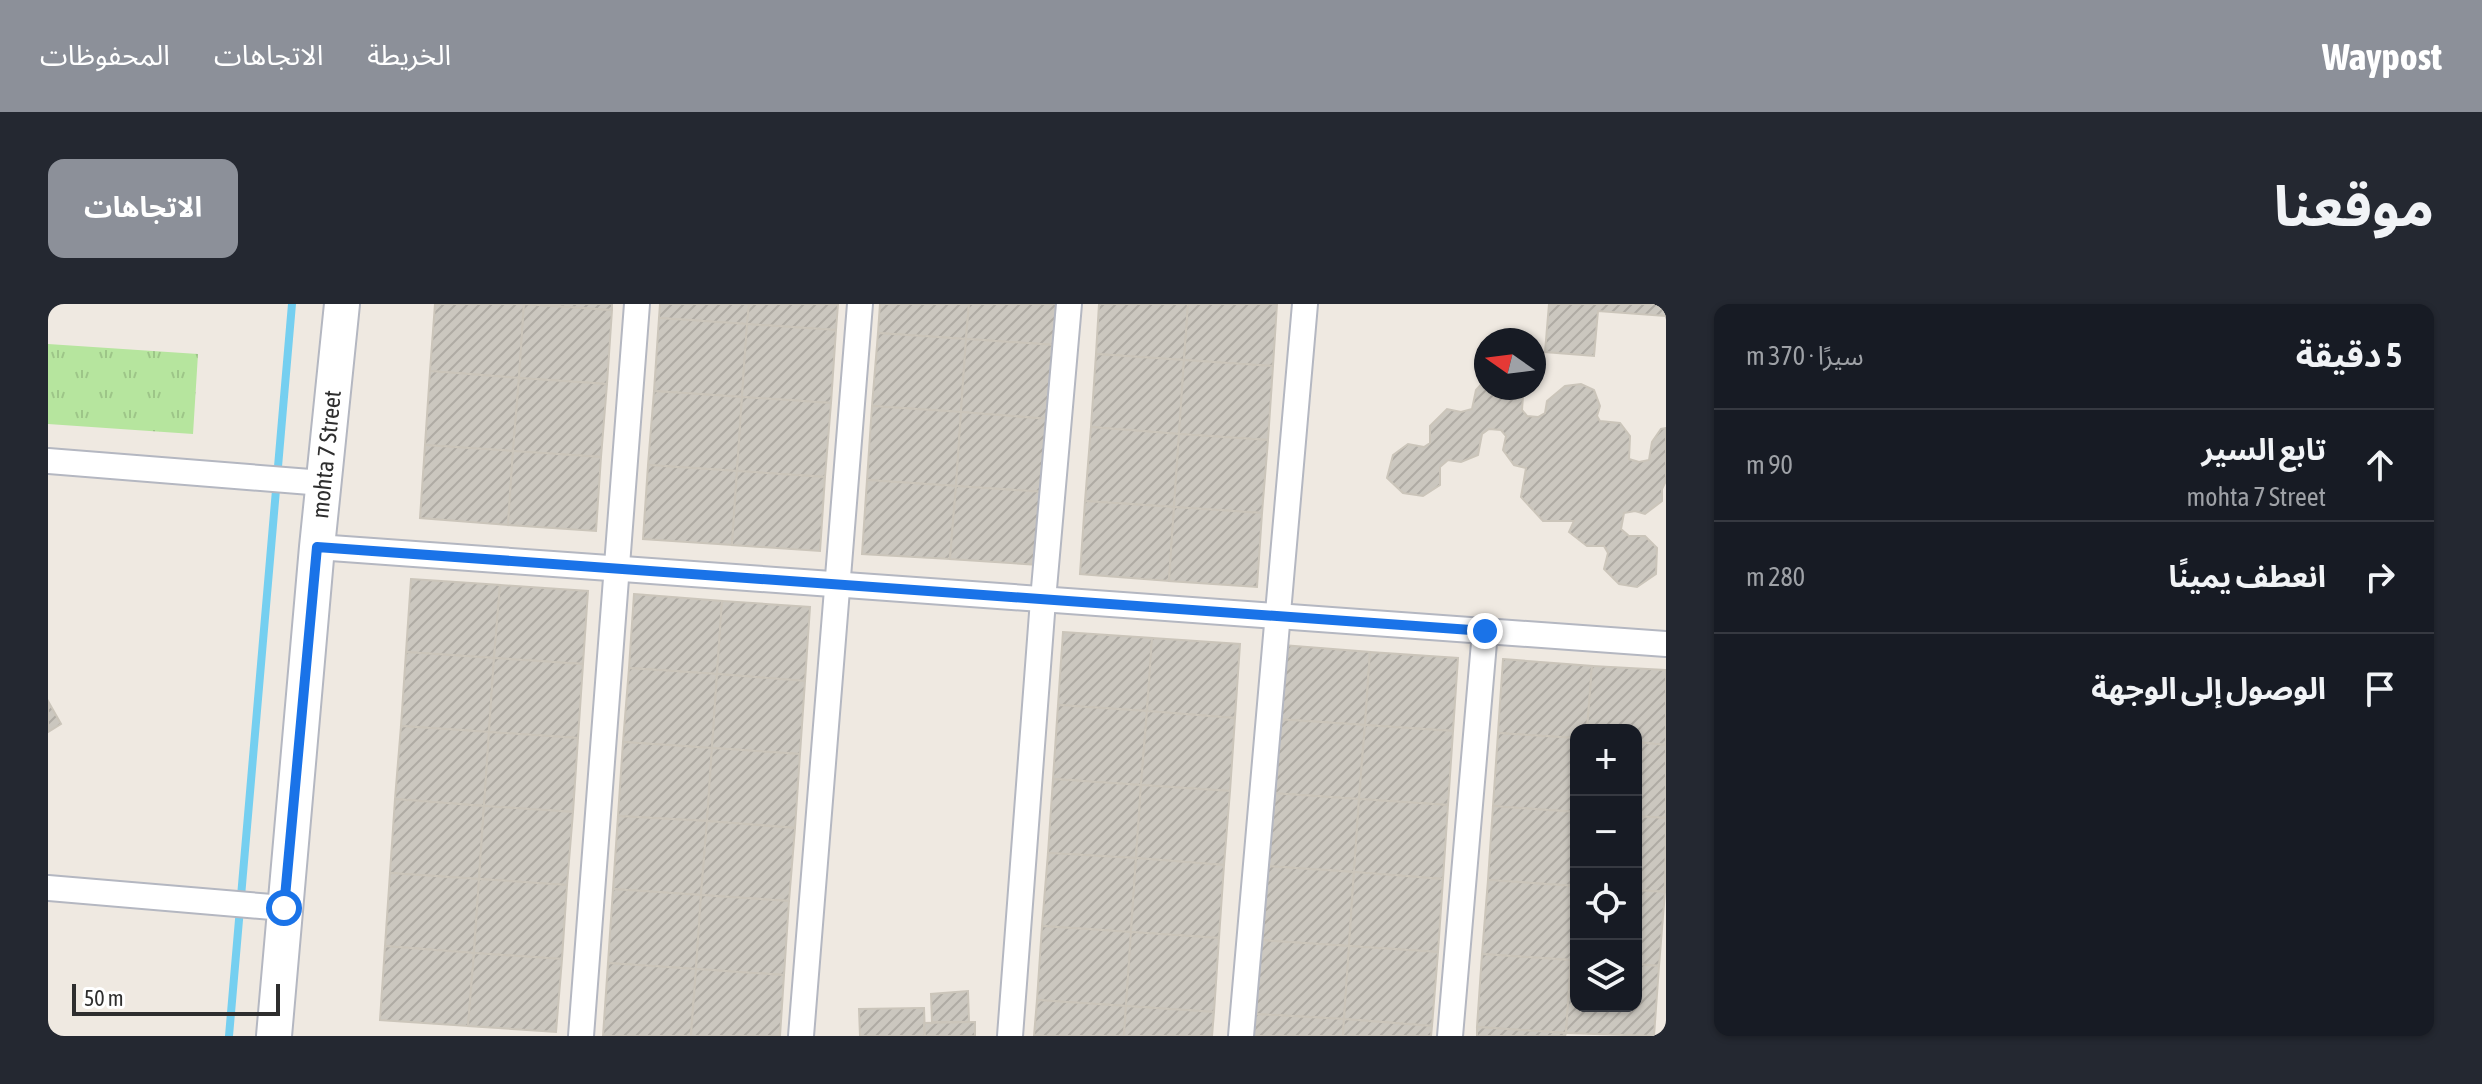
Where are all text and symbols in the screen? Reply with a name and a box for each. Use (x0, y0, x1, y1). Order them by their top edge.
text: Waypost (2322, 35, 2442, 78)
text: المحفوظات (40, 39, 170, 71)
text: الاتجاهات (214, 39, 323, 71)
text: الخريطة (367, 39, 451, 71)
button: الاتجاهات (48, 159, 238, 258)
text: موقعنا (2274, 174, 2434, 238)
north arrow (1474, 328, 1546, 400)
text: 5 دقيقة (2296, 335, 2402, 374)
text: سيرًا · 370 m (1746, 341, 1864, 371)
street label: mohta 7 Street (306, 389, 346, 520)
text: تابع السير (2202, 432, 2326, 466)
icon: ahead (2358, 443, 2402, 487)
text: 90 m (1746, 450, 1793, 480)
text: mohta 7 Street (2186, 482, 2326, 512)
icon: right (2358, 555, 2402, 599)
text: انعطف يمينًا (2169, 559, 2326, 593)
text: 280 m (1746, 562, 1805, 592)
route end (1467, 613, 1503, 649)
icon: arrive (2358, 667, 2402, 711)
text: الوصول إلى الوجهة (2091, 671, 2326, 705)
map controls (1570, 724, 1642, 1012)
button: + (1570, 724, 1642, 796)
button: − (1570, 796, 1642, 868)
button: locate (1570, 868, 1642, 940)
route start (266, 890, 302, 926)
button: layers (1570, 940, 1642, 1012)
scale bar (72, 980, 280, 1016)
text: 50 m (84, 985, 124, 1011)

